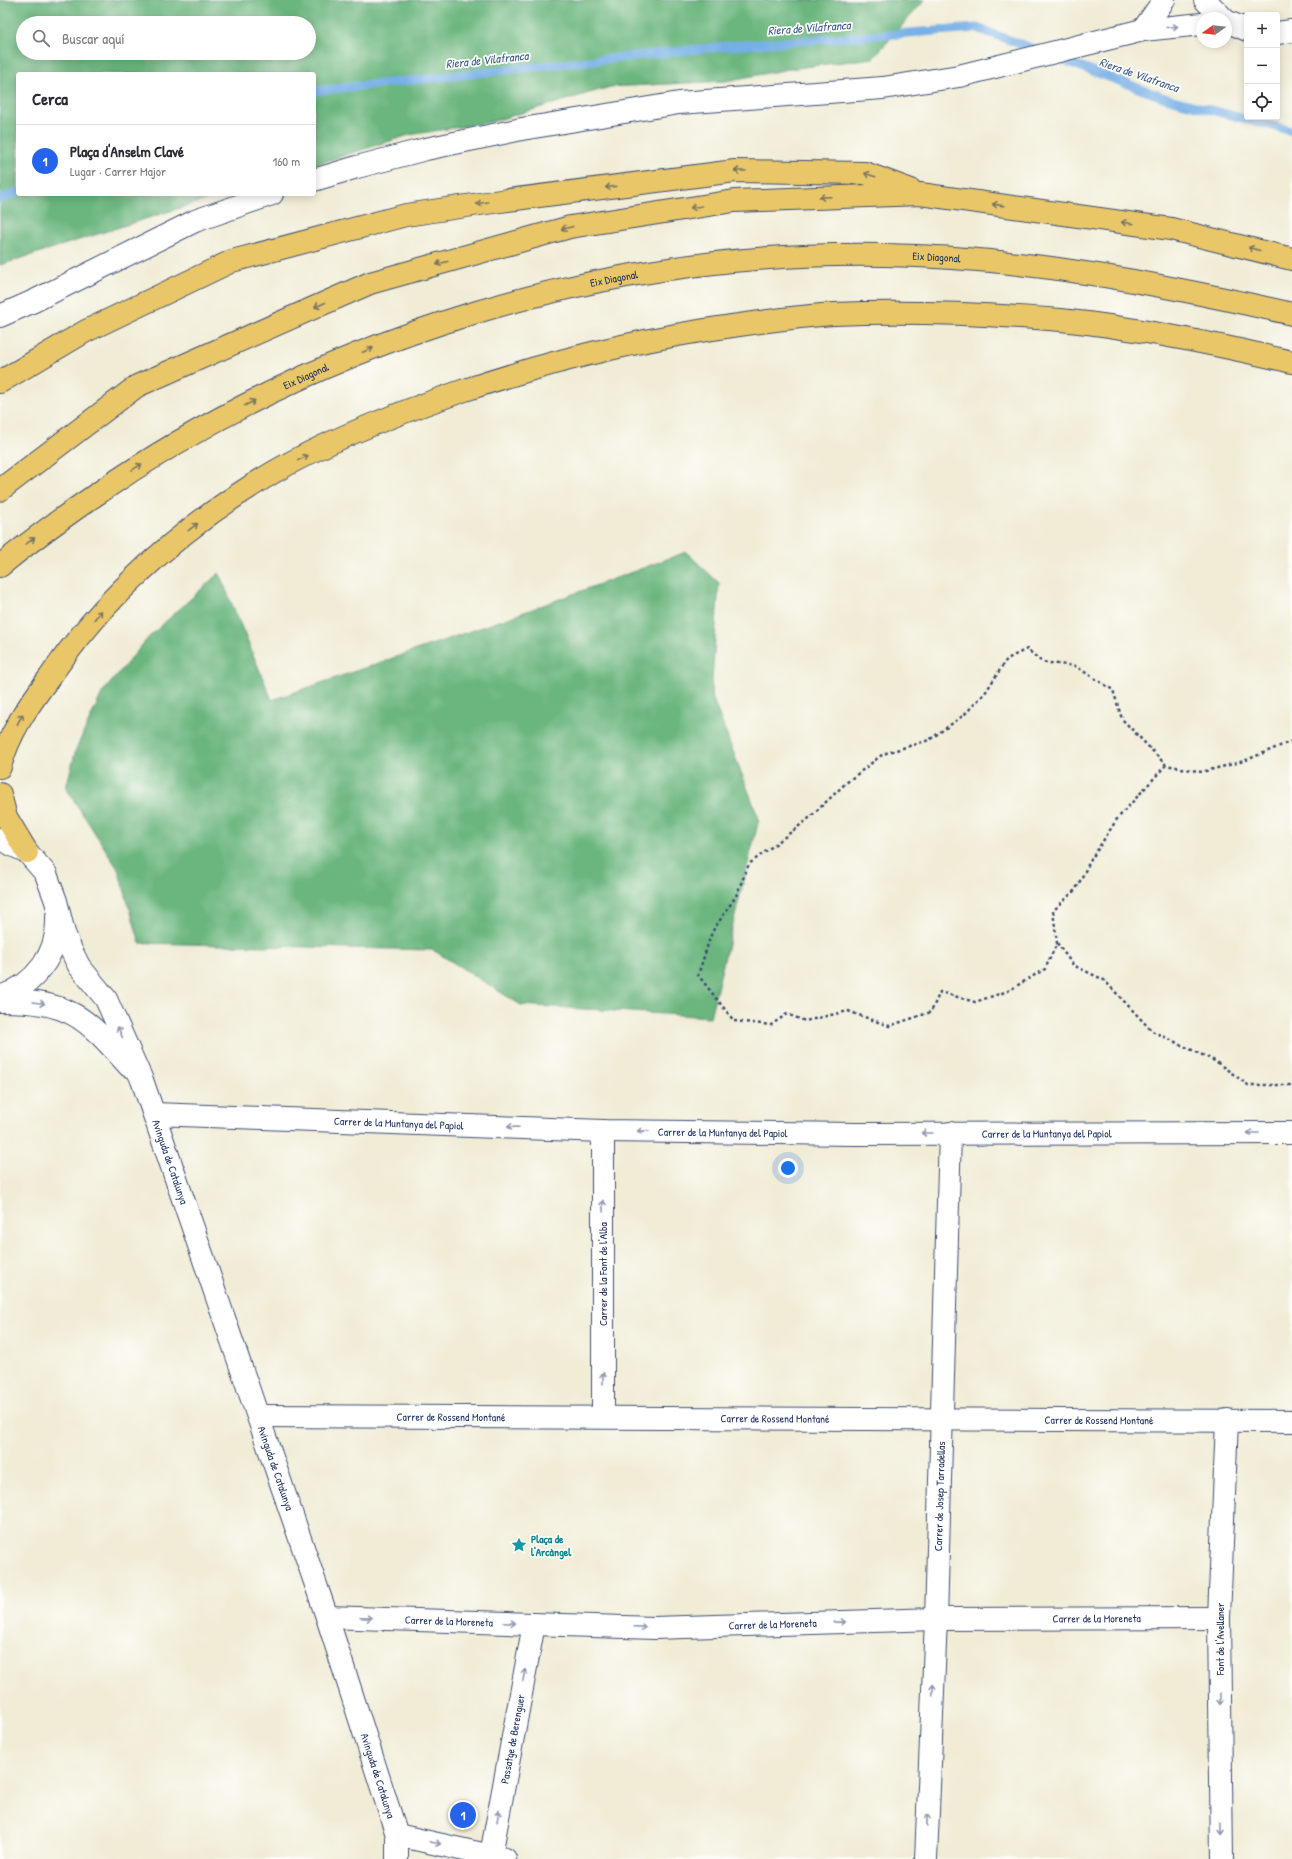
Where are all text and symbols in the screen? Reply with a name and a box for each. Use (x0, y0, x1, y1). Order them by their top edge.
north arrow (1196, 12, 1232, 48)
map controls (1244, 12, 1280, 120)
button: + (1244, 12, 1280, 48)
search box (16, 16, 316, 60)
water label: Riera de Vilafranca (767, 16, 852, 39)
one-way arrow (1165, 23, 1178, 31)
icon: search (30, 27, 52, 49)
text: Buscar aquí (62, 28, 125, 49)
water label: Riera de Vilafranca (445, 47, 530, 72)
button: − (1244, 48, 1280, 84)
water label: Riera de Vilafranca (1097, 53, 1182, 96)
button: locate (1244, 84, 1280, 120)
text: Cerca (32, 87, 68, 110)
text: Plaça d'Anselm Clavé (70, 141, 184, 162)
text: 1 (43, 152, 47, 170)
text: 160 m (272, 152, 300, 170)
text: Lugar · Carrer Major (70, 162, 166, 180)
one-way arrow (734, 167, 747, 175)
one-way arrow (864, 171, 876, 179)
one-way arrow (605, 183, 618, 190)
one-way arrow (819, 193, 832, 201)
one-way arrow (476, 199, 489, 207)
one-way arrow (992, 201, 1005, 209)
one-way arrow (689, 203, 702, 211)
one-way arrow (1121, 219, 1134, 227)
one-way arrow (561, 225, 574, 232)
one-way arrow (1248, 245, 1261, 252)
street label: Eix Diagonal (912, 249, 961, 265)
one-way arrow (436, 259, 449, 267)
street label: Eix Diagonal (589, 267, 639, 290)
one-way arrow (314, 302, 326, 309)
one-way arrow (362, 346, 374, 353)
street label: Eix Diagonal (281, 360, 331, 393)
one-way arrow (244, 399, 256, 406)
one-way arrow (297, 453, 309, 461)
one-way arrow (131, 463, 142, 471)
one-way arrow (188, 522, 199, 531)
one-way arrow (24, 537, 35, 545)
one-way arrow (94, 610, 103, 620)
one-way arrow (17, 713, 25, 725)
one-way arrow (32, 999, 45, 1007)
one-way arrow (116, 1026, 124, 1038)
street label: Carrer de la Muntanya del Papiol (334, 1114, 464, 1133)
street label: Avinguda de Catalunya (149, 1118, 191, 1207)
one-way arrow (507, 1124, 520, 1131)
street label: Carrer de la Muntanya del Papiol (658, 1125, 788, 1140)
street label: Carrer de la Muntanya del Papiol (982, 1126, 1112, 1141)
one-way arrow (637, 1127, 650, 1135)
one-way arrow (1247, 1129, 1260, 1137)
one-way arrow (921, 1130, 934, 1137)
your location (778, 1158, 798, 1178)
one-way arrow (599, 1200, 607, 1213)
street label: Carrer de la Font de l'Alba (596, 1221, 610, 1326)
one-way arrow (599, 1372, 607, 1385)
street label: Carrer de Rossend Montané (397, 1410, 506, 1424)
street label: Carrer de Rossend Montané (721, 1411, 830, 1426)
street label: Carrer de Rossend Montané (1045, 1413, 1154, 1427)
street label: Avinguda de Catalunya (255, 1424, 297, 1513)
street label: Carrer de Josep Tarradellas (931, 1441, 948, 1551)
place label: Plaça de l'Arcàngel (531, 1532, 572, 1560)
place icon: Plaça de l'Arcàngel (510, 1536, 528, 1554)
street label: Font de l'Avellaner (1213, 1602, 1227, 1676)
street label: Carrer de la Moreneta (1053, 1611, 1141, 1626)
street label: Carrer de la Moreneta (405, 1613, 494, 1630)
one-way arrow (359, 1614, 372, 1622)
street label: Carrer de la Moreneta (728, 1616, 818, 1633)
one-way arrow (833, 1618, 846, 1626)
one-way arrow (503, 1619, 516, 1627)
one-way arrow (633, 1624, 646, 1631)
one-way arrow (521, 1668, 529, 1681)
one-way arrow (929, 1684, 937, 1697)
street label: Passatge de Berenguer (497, 1692, 528, 1785)
one-way arrow (1216, 1692, 1224, 1705)
street label: Avinguda de Catalunya (358, 1731, 398, 1821)
pin: 1 (450, 1800, 476, 1830)
one-way arrow (495, 1810, 503, 1823)
one-way arrow (924, 1814, 931, 1827)
one-way arrow (1218, 1822, 1226, 1835)
one-way arrow (428, 1840, 441, 1848)

